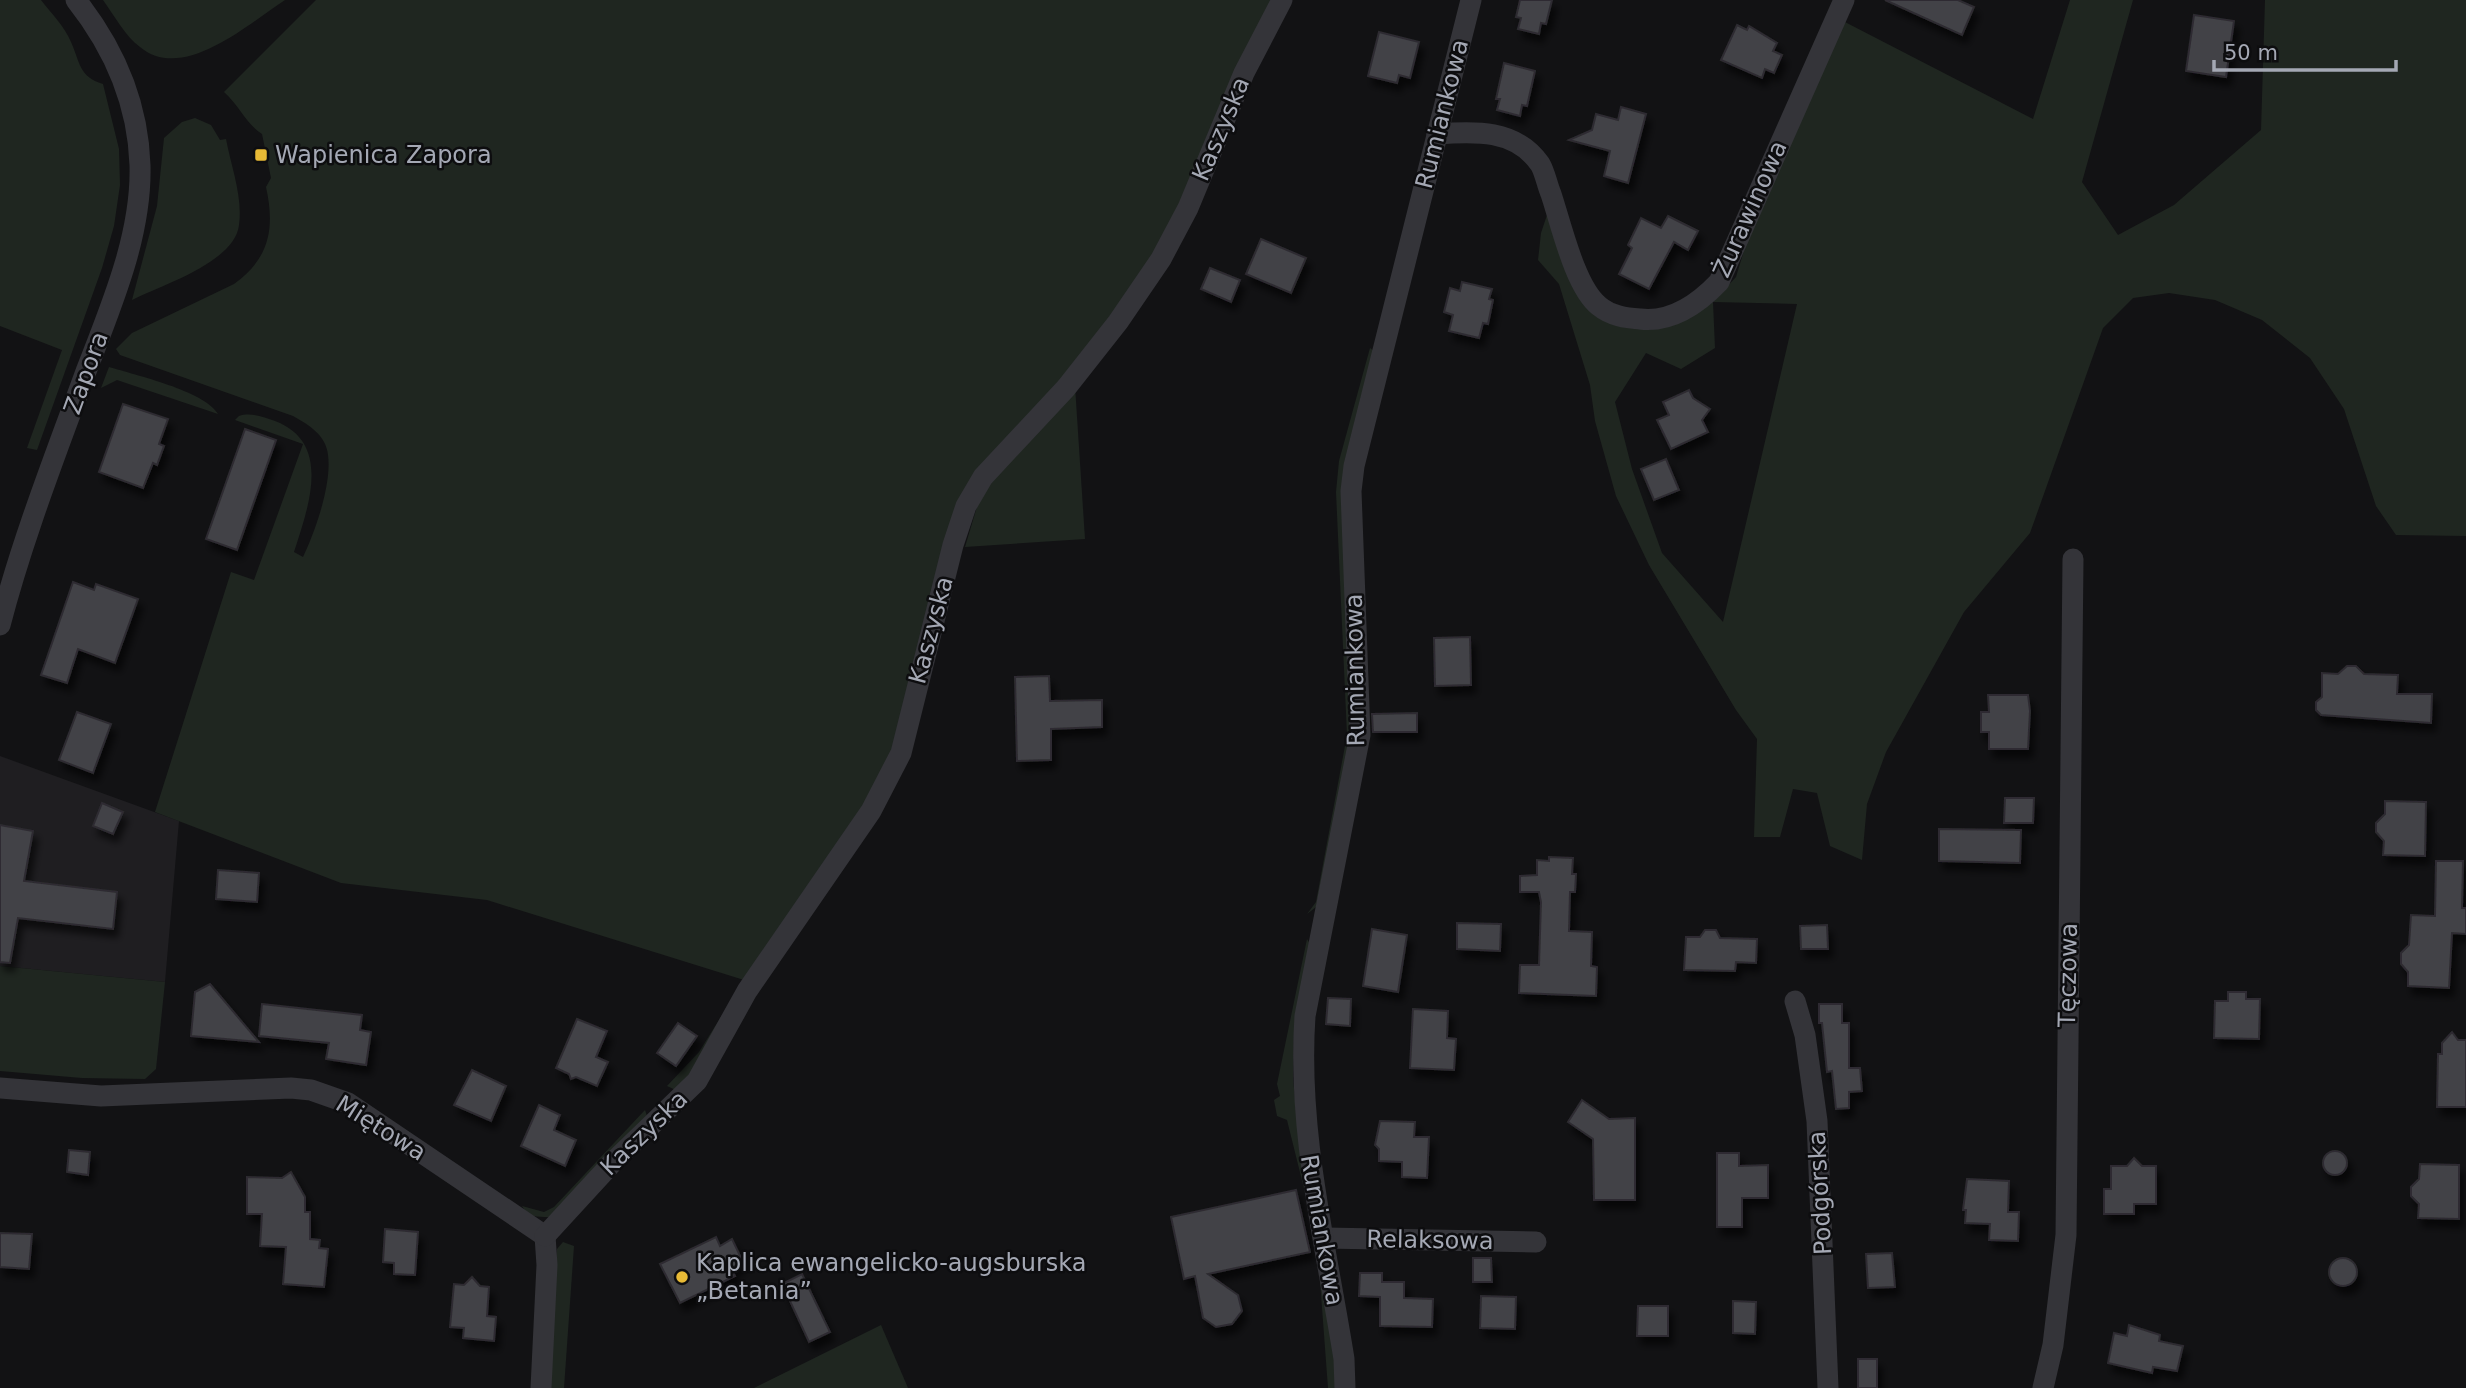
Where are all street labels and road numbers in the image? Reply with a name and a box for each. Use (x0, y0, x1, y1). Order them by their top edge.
street label: Rumiankowa (1410, 36, 1474, 192)
street label: Kaszyska (1187, 73, 1255, 185)
street label: Żurawinowa (1706, 136, 1793, 282)
street label: Zapora (58, 328, 114, 418)
street label: Kaszyska (903, 573, 959, 687)
street label: Rumiankowa (1340, 593, 1370, 747)
street label: Tęczowa (2053, 923, 2083, 1028)
street label: Kaszyska (595, 1085, 693, 1181)
street label: Miętowa (331, 1089, 431, 1167)
street label: Podgórska (1803, 1130, 1837, 1256)
street label: Rumiankowa (1295, 1152, 1349, 1308)
street label: Relaksowa (1366, 1225, 1494, 1255)

